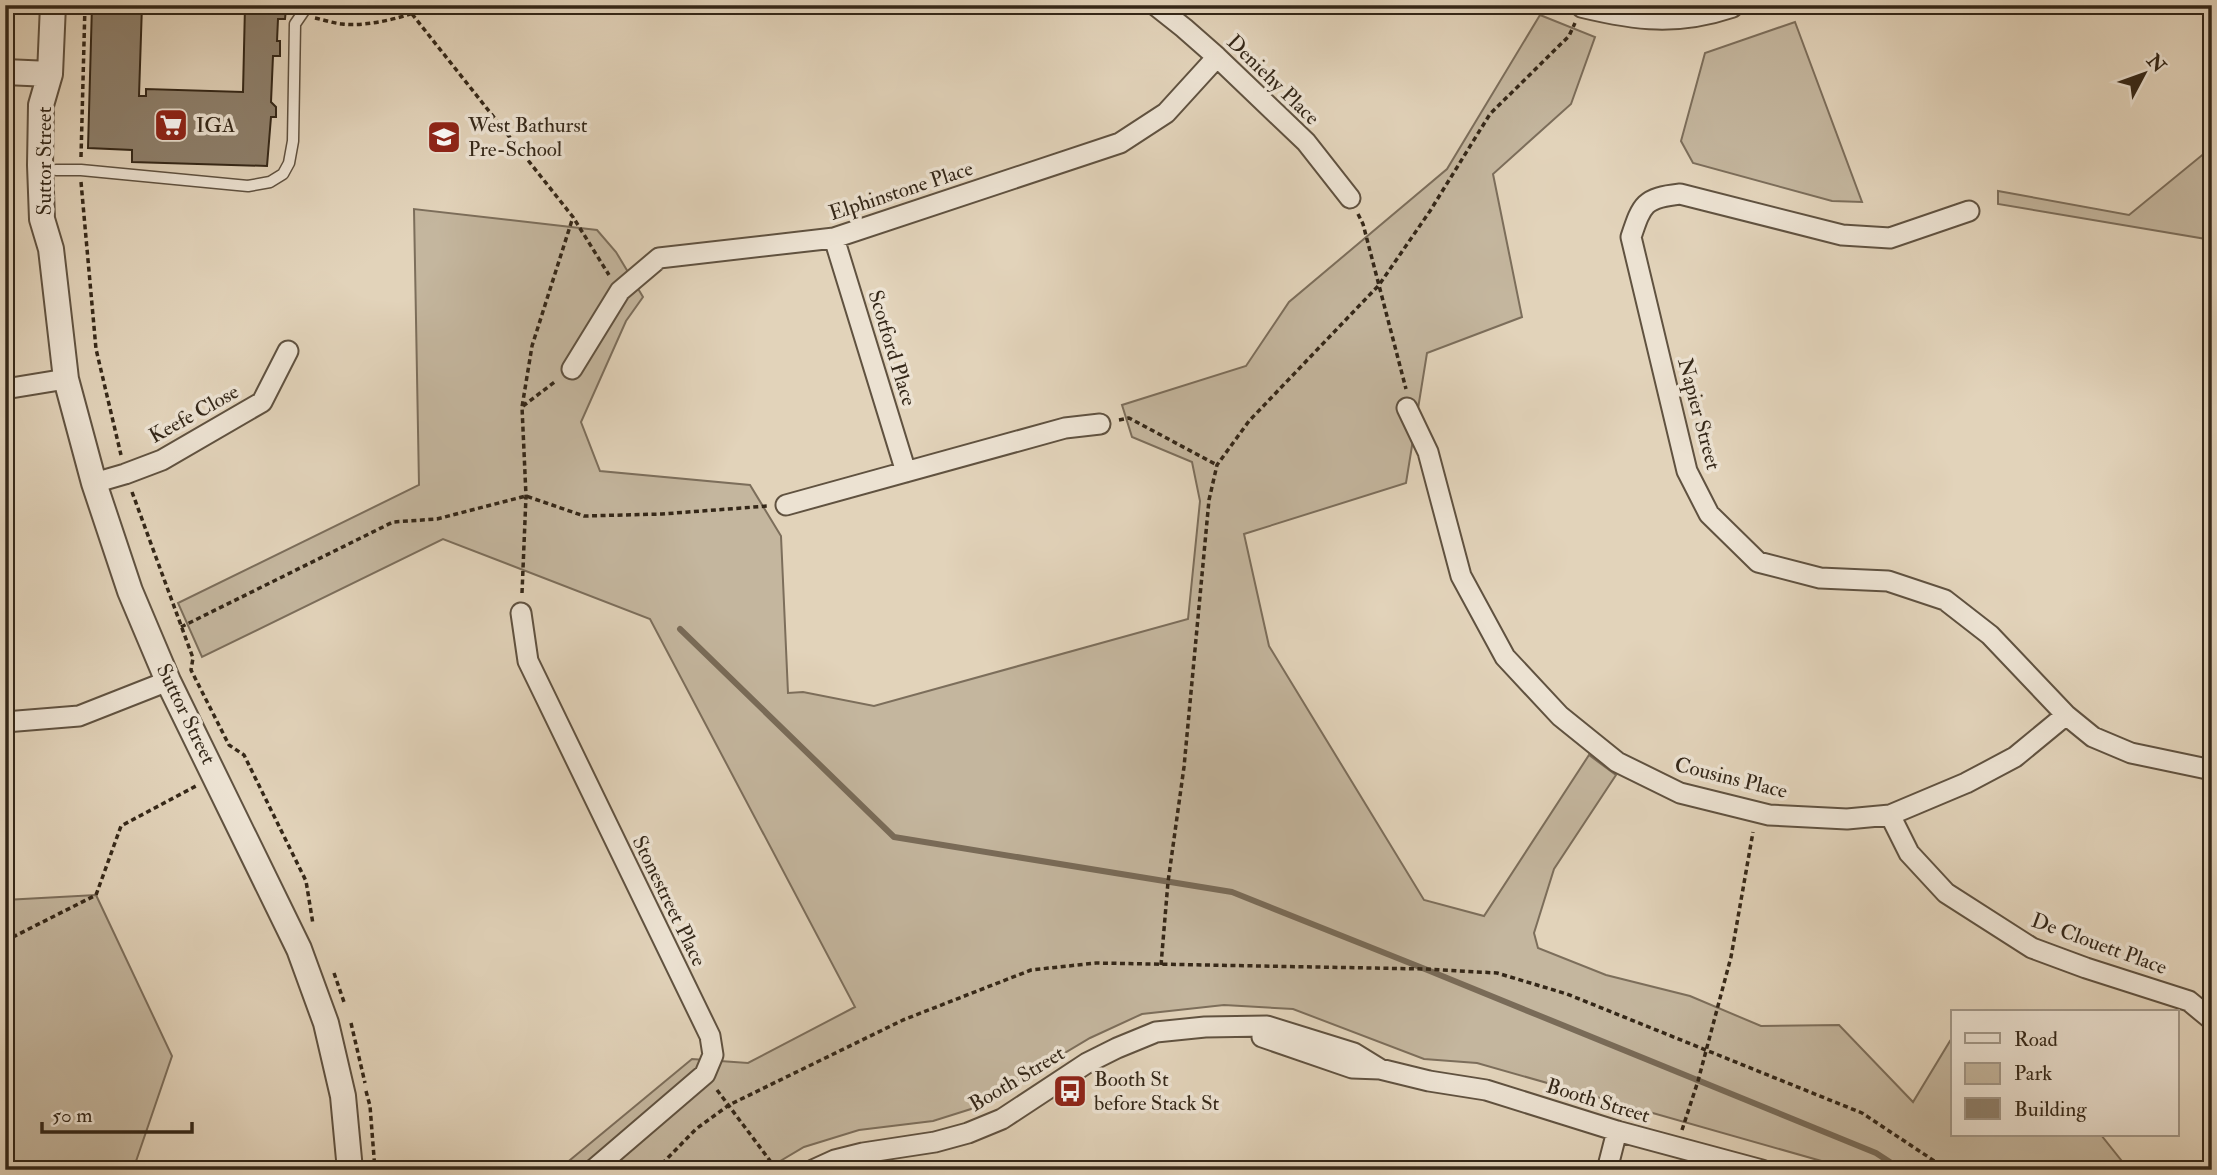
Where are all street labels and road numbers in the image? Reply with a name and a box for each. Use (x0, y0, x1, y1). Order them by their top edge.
street label: Deniehy Place (1221, 29, 1325, 131)
street label: Suttor Street (31, 106, 58, 215)
street label: Elphinstone Place (825, 155, 977, 227)
street label: Scotford Place (862, 287, 922, 409)
street label: Napier Street (1671, 355, 1727, 473)
street label: Keefe Close (144, 378, 244, 450)
street label: Suttor Street (150, 659, 222, 769)
street label: Cousins Place (1672, 751, 1790, 805)
street label: Stonestreet Place (626, 831, 712, 971)
street label: De Clouett Place (2028, 907, 2171, 981)
street label: Booth Street (964, 1040, 1070, 1118)
street label: Booth Street (1543, 1072, 1653, 1130)

